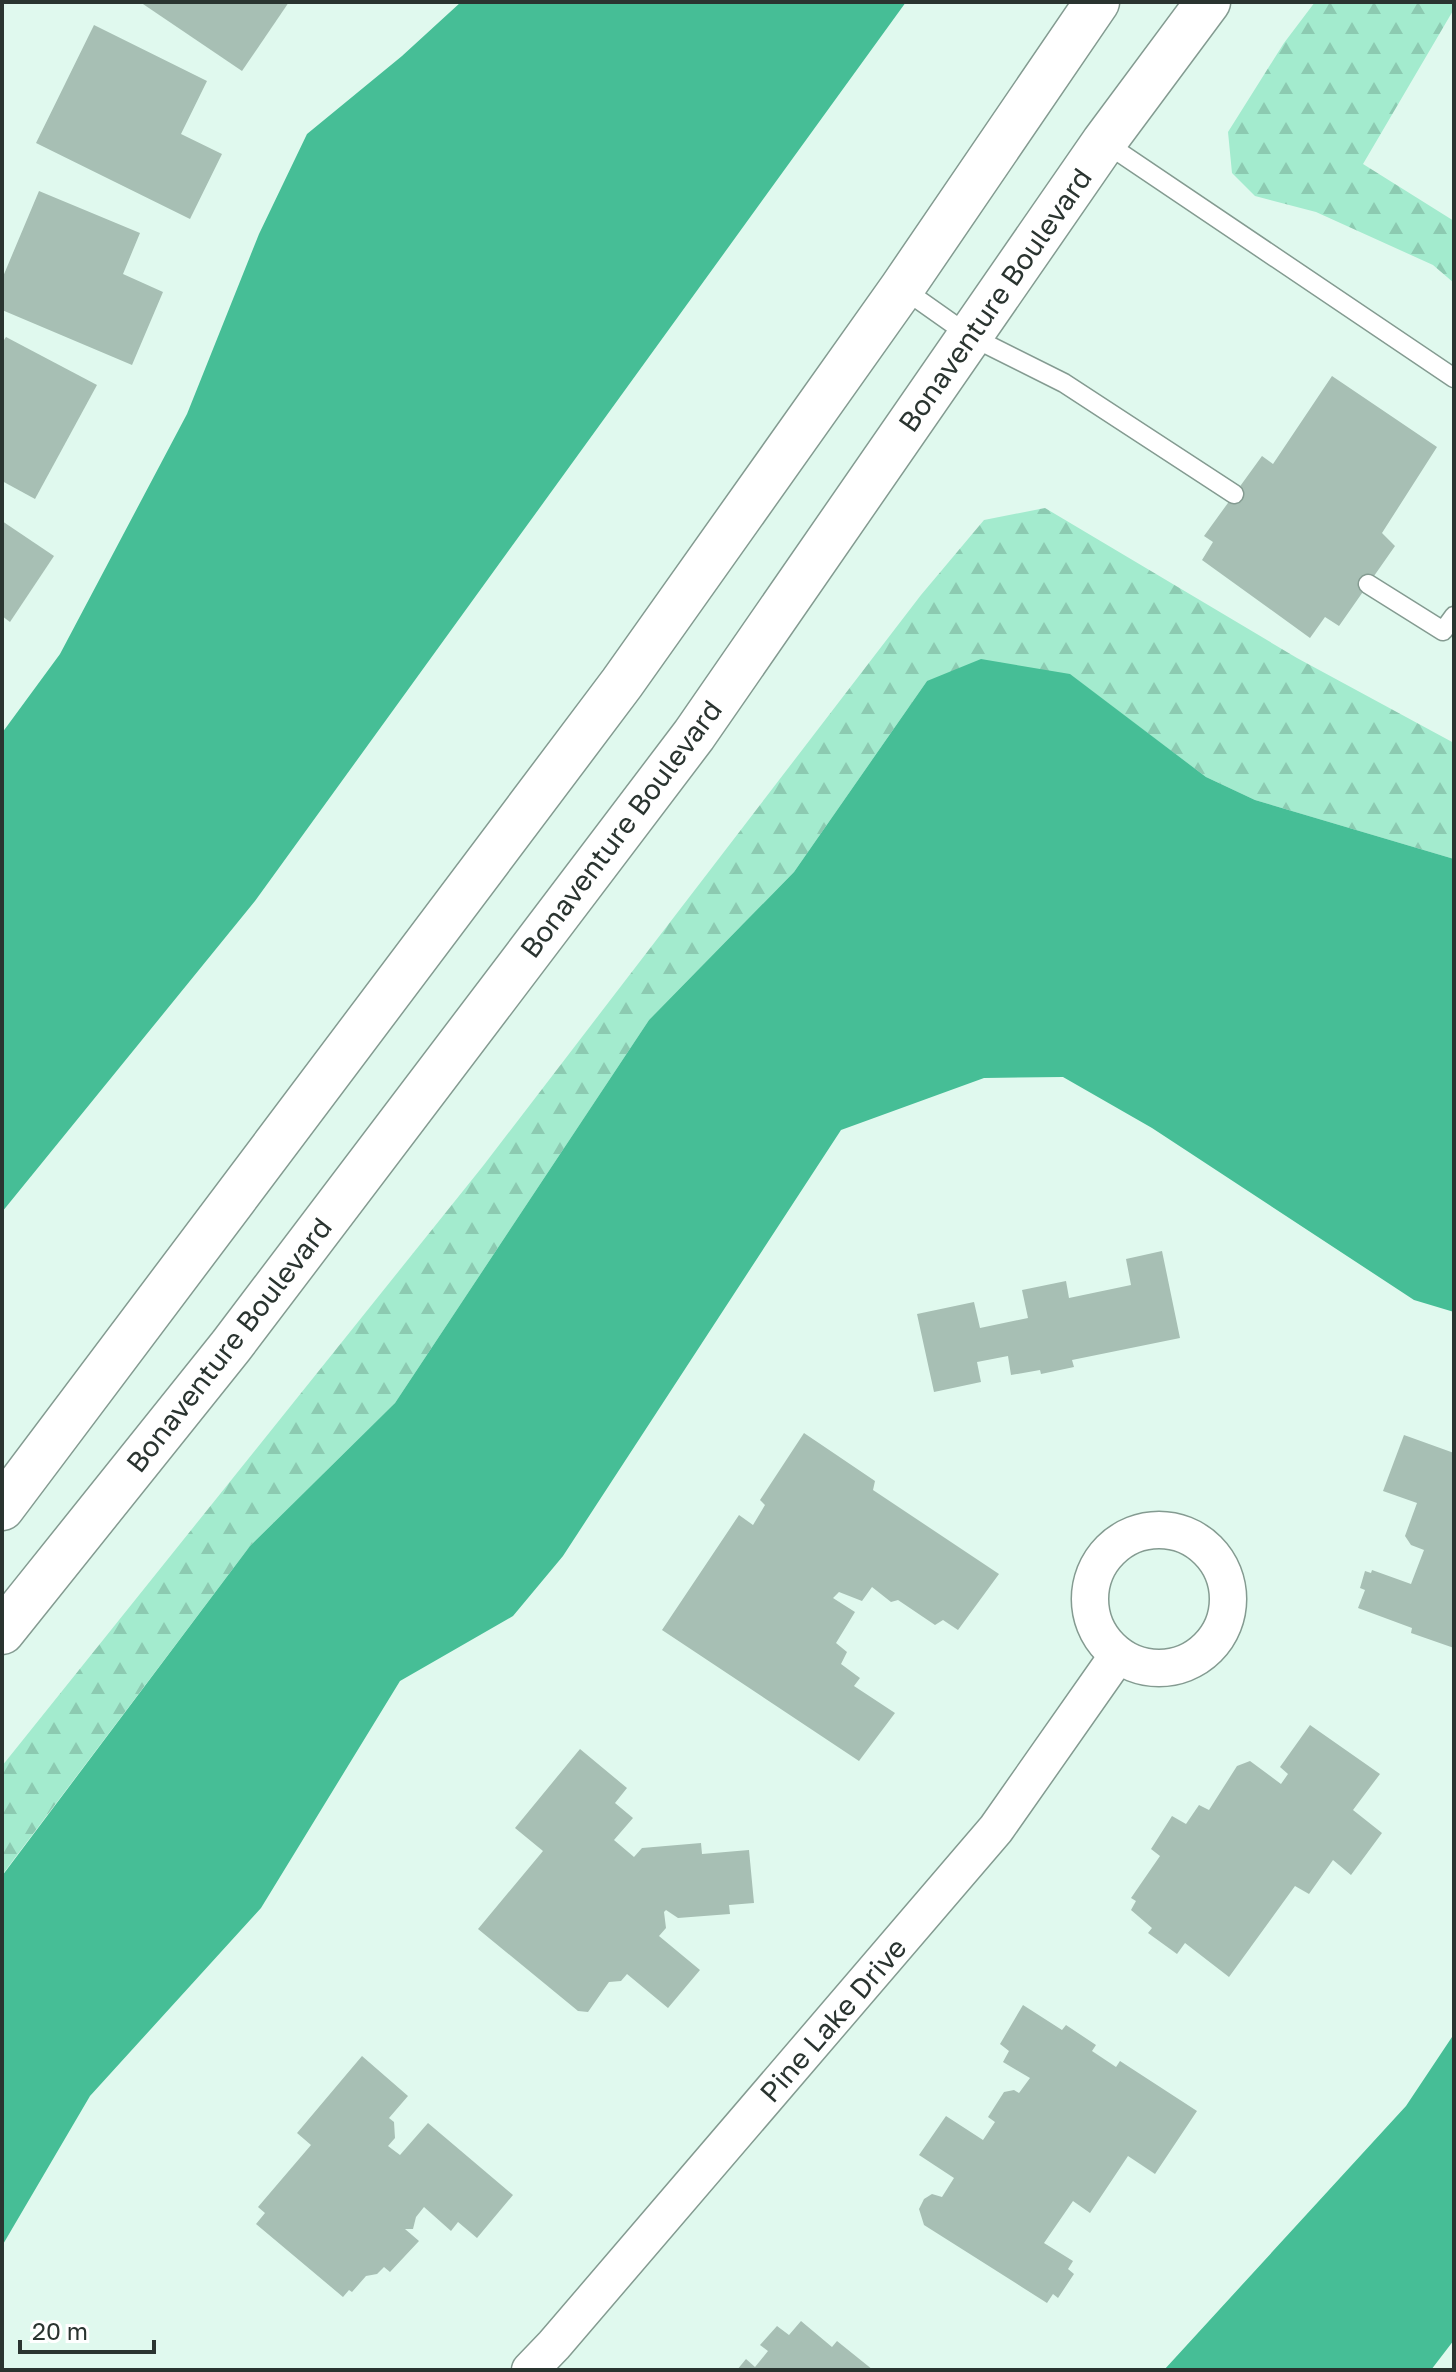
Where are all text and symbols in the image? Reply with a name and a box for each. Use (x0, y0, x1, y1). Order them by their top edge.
street label: Bonaventure Boulevard (891, 162, 1098, 438)
street label: Bonaventure Boulevard (513, 693, 728, 964)
street label: Bonaventure Boulevard (119, 1211, 338, 1478)
street label: Pine Lake Drive (753, 1931, 913, 2108)
scale bar (20, 2304, 154, 2354)
text: 20 m (32, 2316, 88, 2345)

